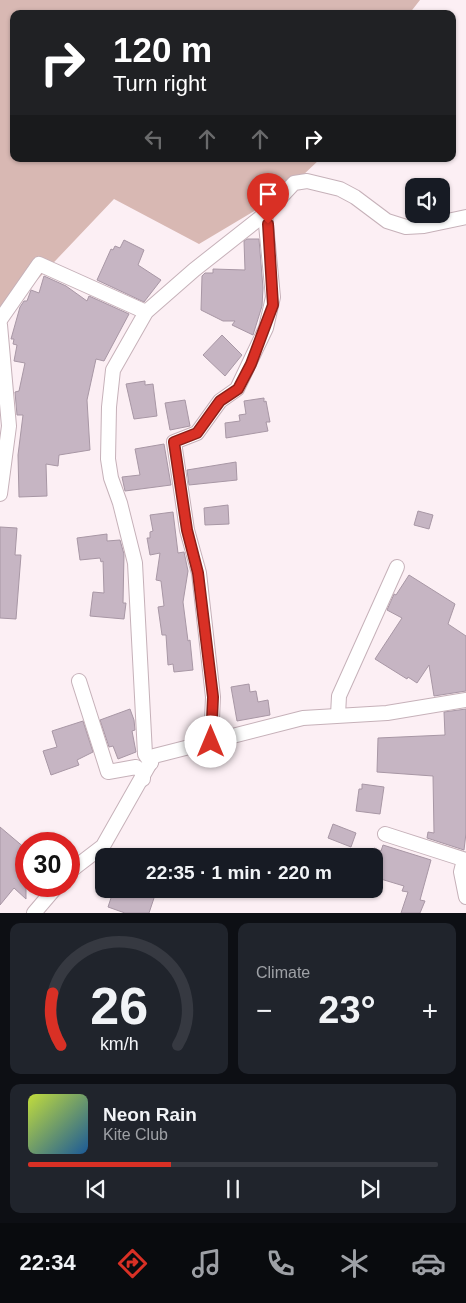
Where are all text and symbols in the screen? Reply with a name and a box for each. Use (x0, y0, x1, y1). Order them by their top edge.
icon: right (30, 30, 95, 95)
text: 120 m (113, 30, 212, 69)
text: Turn right (113, 71, 206, 96)
icon: left (140, 125, 168, 153)
icon: ahead (193, 125, 221, 153)
icon: ahead (246, 125, 274, 153)
icon: right (299, 125, 327, 153)
pin (247, 173, 289, 224)
map controls (405, 178, 450, 223)
button: sound (405, 178, 450, 223)
icon: arrive (254, 180, 282, 208)
position arrow (184, 715, 236, 767)
speed limit sign: 30 (15, 832, 80, 897)
text: 22:35 · 1 min · 220 m (146, 862, 332, 883)
text: Climate (256, 964, 310, 981)
text: 26 (90, 977, 148, 1035)
text: 23° (318, 989, 376, 1031)
text: − (256, 995, 272, 1026)
text: + (422, 995, 438, 1026)
text: km/h (100, 1034, 138, 1054)
text: Neon Rain (103, 1104, 197, 1125)
text: Kite Club (103, 1126, 168, 1143)
icon: previous (82, 1175, 110, 1203)
icon: pause (219, 1175, 247, 1203)
icon: next (356, 1175, 384, 1203)
icon: directions (115, 1246, 150, 1281)
icon: music (189, 1246, 224, 1281)
icon: phone (263, 1246, 298, 1281)
icon: climate (337, 1246, 372, 1281)
icon: car (411, 1246, 446, 1281)
text: 22:34 (20, 1250, 76, 1275)

